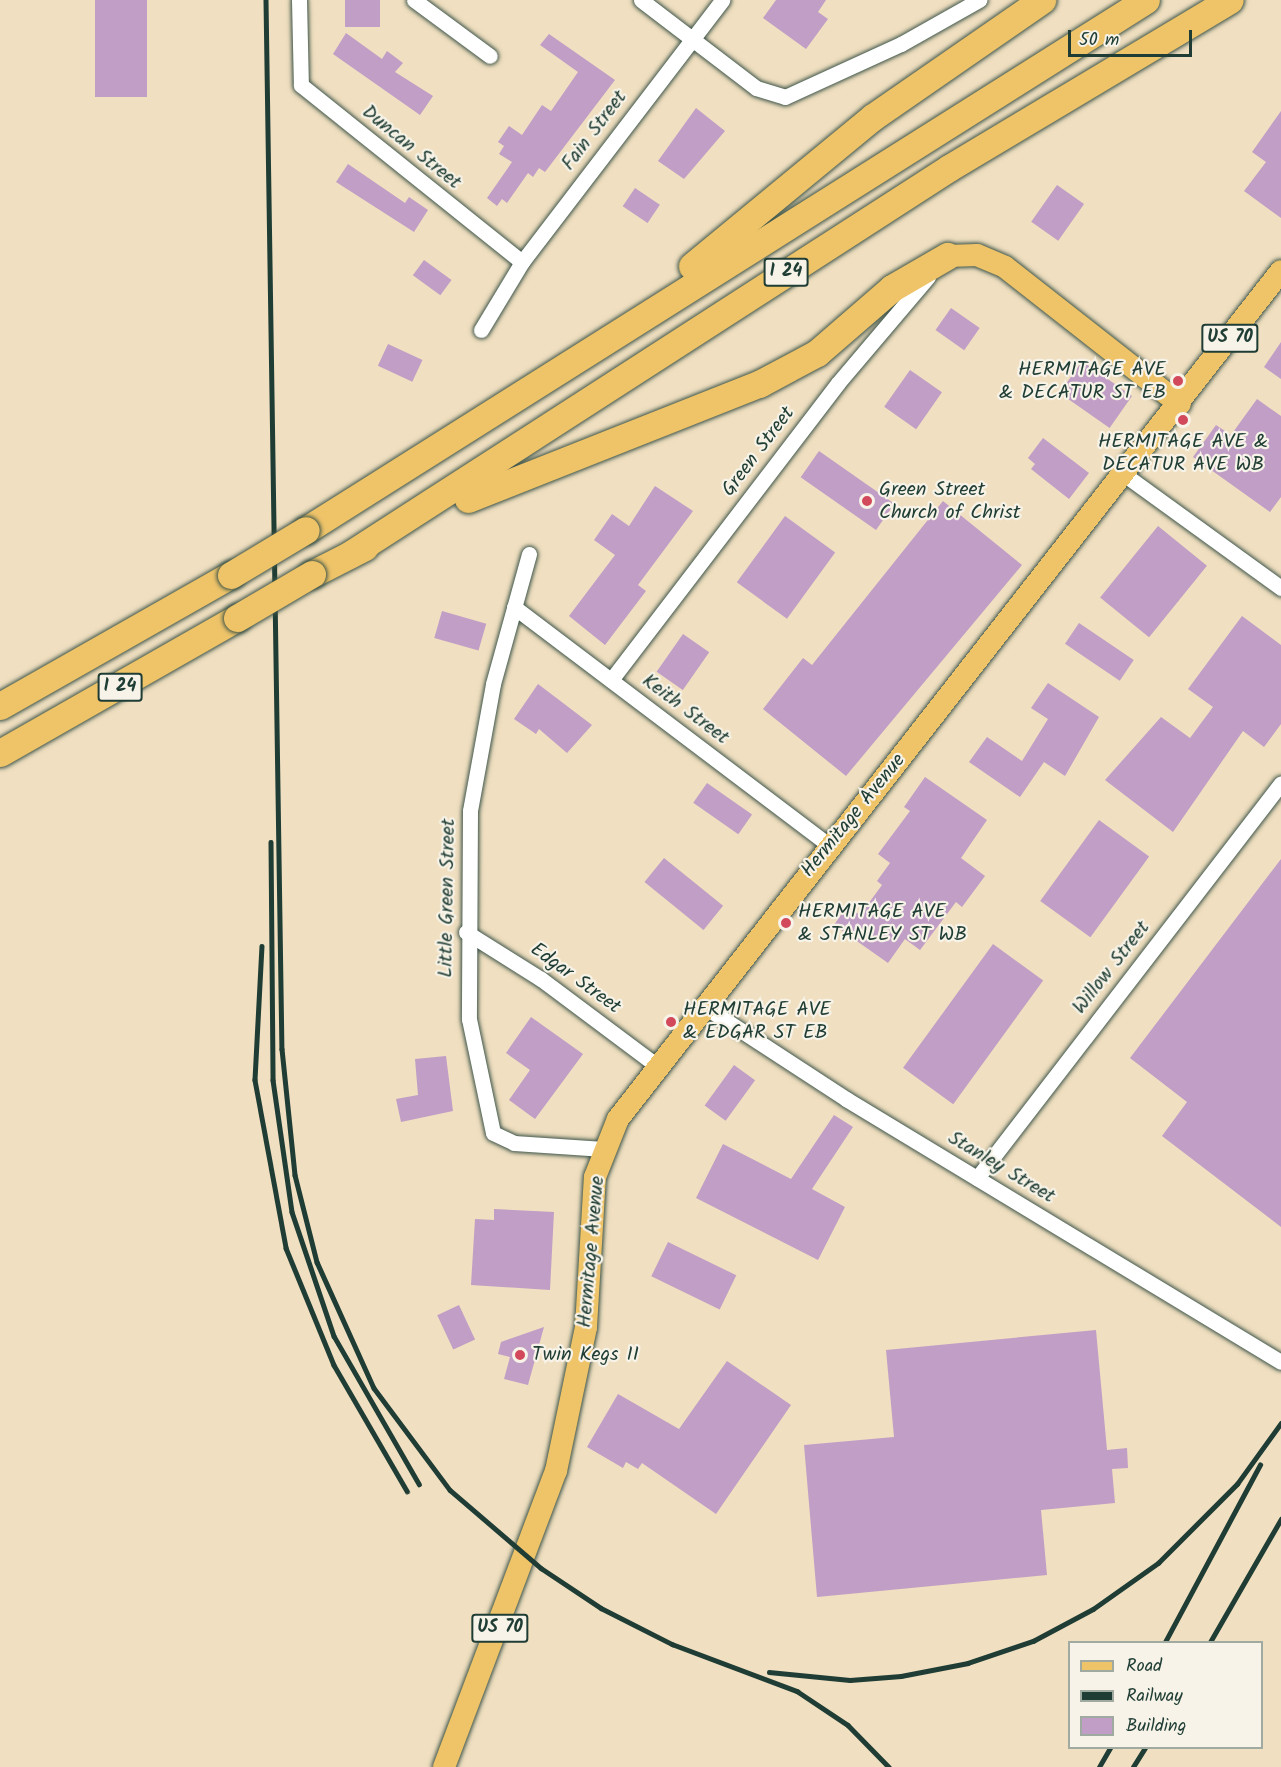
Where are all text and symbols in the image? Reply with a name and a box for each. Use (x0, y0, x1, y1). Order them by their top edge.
scale bar (1071, 18, 1196, 56)
text: 50 m (1079, 26, 1119, 55)
street label: Fain Street (557, 86, 633, 176)
street label: Duncan Street (356, 101, 466, 195)
road number: I 24 (764, 257, 808, 287)
road number: US 70 (1200, 323, 1260, 353)
place label: HERMITAGE AVE & DECATUR ST EB (999, 358, 1166, 405)
marker: HERMITAGE AVE & DECATUR ST EB (1171, 374, 1185, 388)
street label: Green Street (717, 402, 801, 502)
marker: HERMITAGE AVE & DECATUR AVE WB (1176, 413, 1190, 427)
place label: HERMITAGE AVE & DECATUR AVE WB (1098, 430, 1268, 477)
place label: Green Street Church of Christ (879, 478, 1021, 525)
marker: Green Street Church of Christ (860, 494, 874, 508)
street label: Keith Street (637, 669, 733, 751)
road number: I 24 (98, 672, 142, 702)
street label: Hermitage Avenue (797, 749, 911, 883)
street label: Little Green Street (435, 818, 461, 978)
place label: HERMITAGE AVE & STANLEY ST WB (798, 900, 967, 947)
marker: HERMITAGE AVE & STANLEY ST WB (779, 916, 793, 930)
street label: Willow Street (1068, 917, 1156, 1019)
street label: Edgar Street (525, 938, 625, 1020)
place label: HERMITAGE AVE & EDGAR ST EB (683, 999, 831, 1046)
marker: HERMITAGE AVE & EDGAR ST EB (664, 1015, 678, 1029)
street label: Stanley Street (943, 1127, 1059, 1209)
street label: Hermitage Avenue (573, 1175, 611, 1329)
place label: Twin Kegs II (532, 1343, 639, 1367)
marker: Twin Kegs II (513, 1348, 527, 1362)
road number: US 70 (470, 1613, 530, 1643)
legend (1068, 1641, 1263, 1749)
text: Road (1126, 1652, 1162, 1681)
text: Railway (1126, 1682, 1183, 1711)
text: Building (1126, 1712, 1186, 1741)

